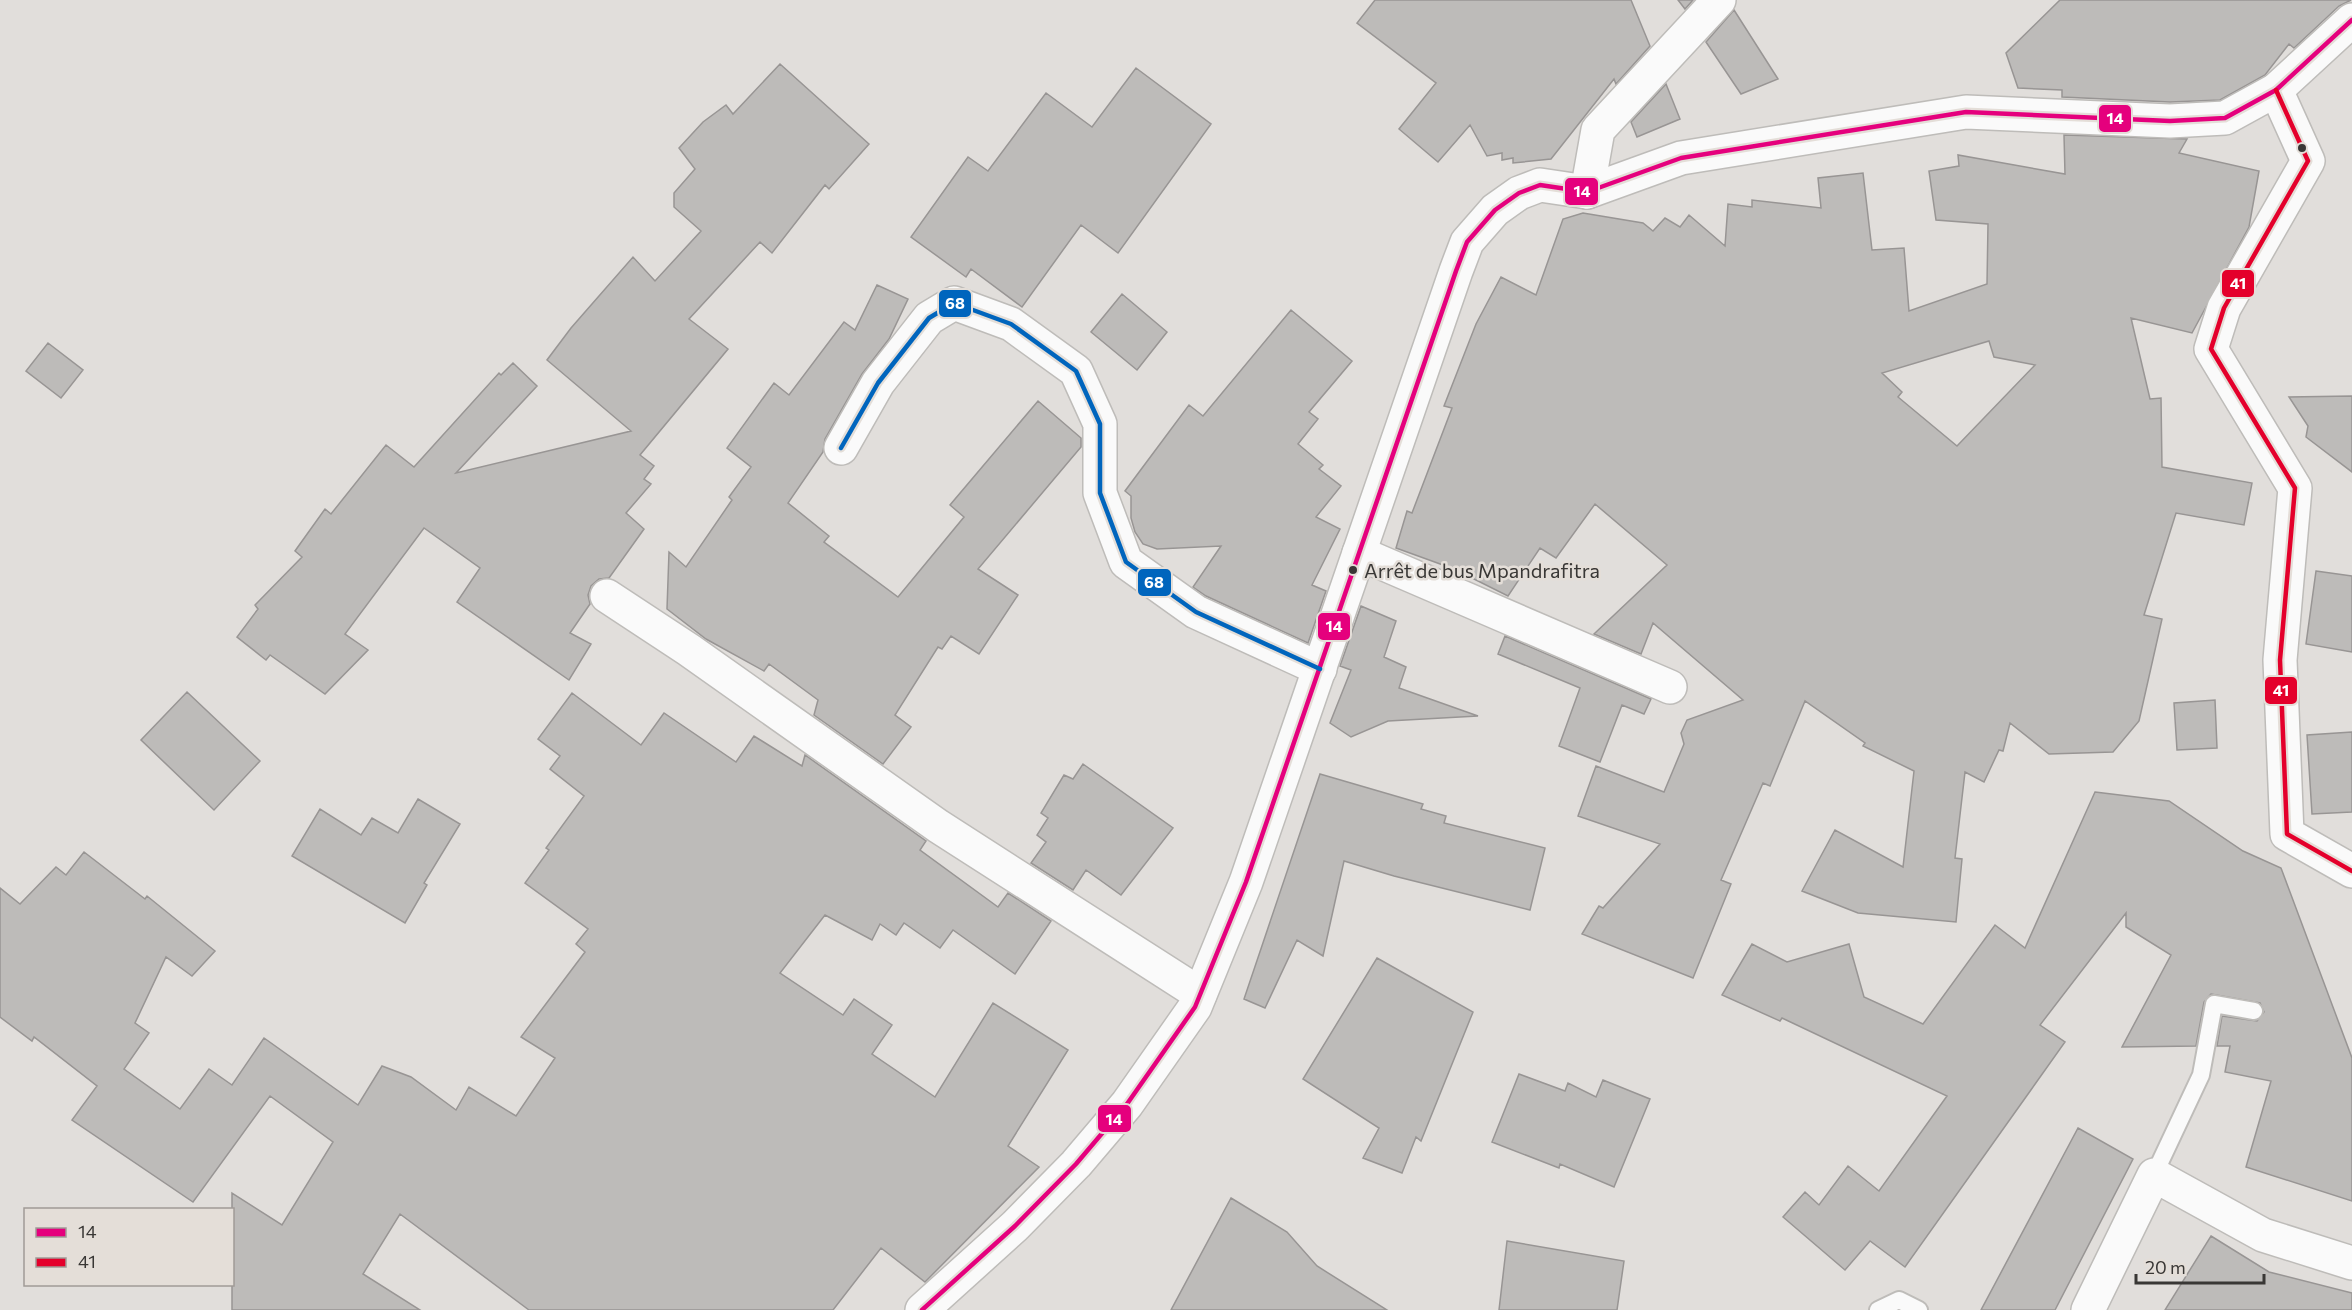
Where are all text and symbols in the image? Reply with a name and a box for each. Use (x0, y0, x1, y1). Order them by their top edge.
line badge: 14 (2098, 104, 2132, 133)
text: 14 (2106, 108, 2124, 127)
unlabelled marker (2296, 142, 2308, 154)
line badge: 14 (1564, 177, 1599, 206)
text: 14 (1573, 181, 1591, 200)
line badge: 41 (2221, 269, 2255, 298)
text: 41 (2230, 273, 2246, 292)
line badge: 68 (938, 289, 972, 318)
text: 68 (945, 293, 965, 312)
place label: Arrêt de bus Mpandrafitra (1364, 558, 1600, 582)
marker: Arrêt de bus Mpandrafitra (1347, 564, 1359, 576)
line badge: 68 (1137, 568, 1172, 597)
text: 68 (1144, 572, 1164, 591)
line badge: 14 (1317, 612, 1351, 641)
text: 14 (1325, 616, 1343, 635)
line badge: 41 (2264, 676, 2298, 705)
text: 41 (2273, 680, 2289, 699)
line badge: 14 (1097, 1104, 1132, 1133)
text: 14 (1105, 1109, 1123, 1128)
legend (24, 1208, 234, 1286)
text: 14 (78, 1220, 97, 1242)
scale bar (2136, 1247, 2264, 1285)
text: 41 (78, 1250, 96, 1272)
text: 20 m (2145, 1256, 2186, 1278)

